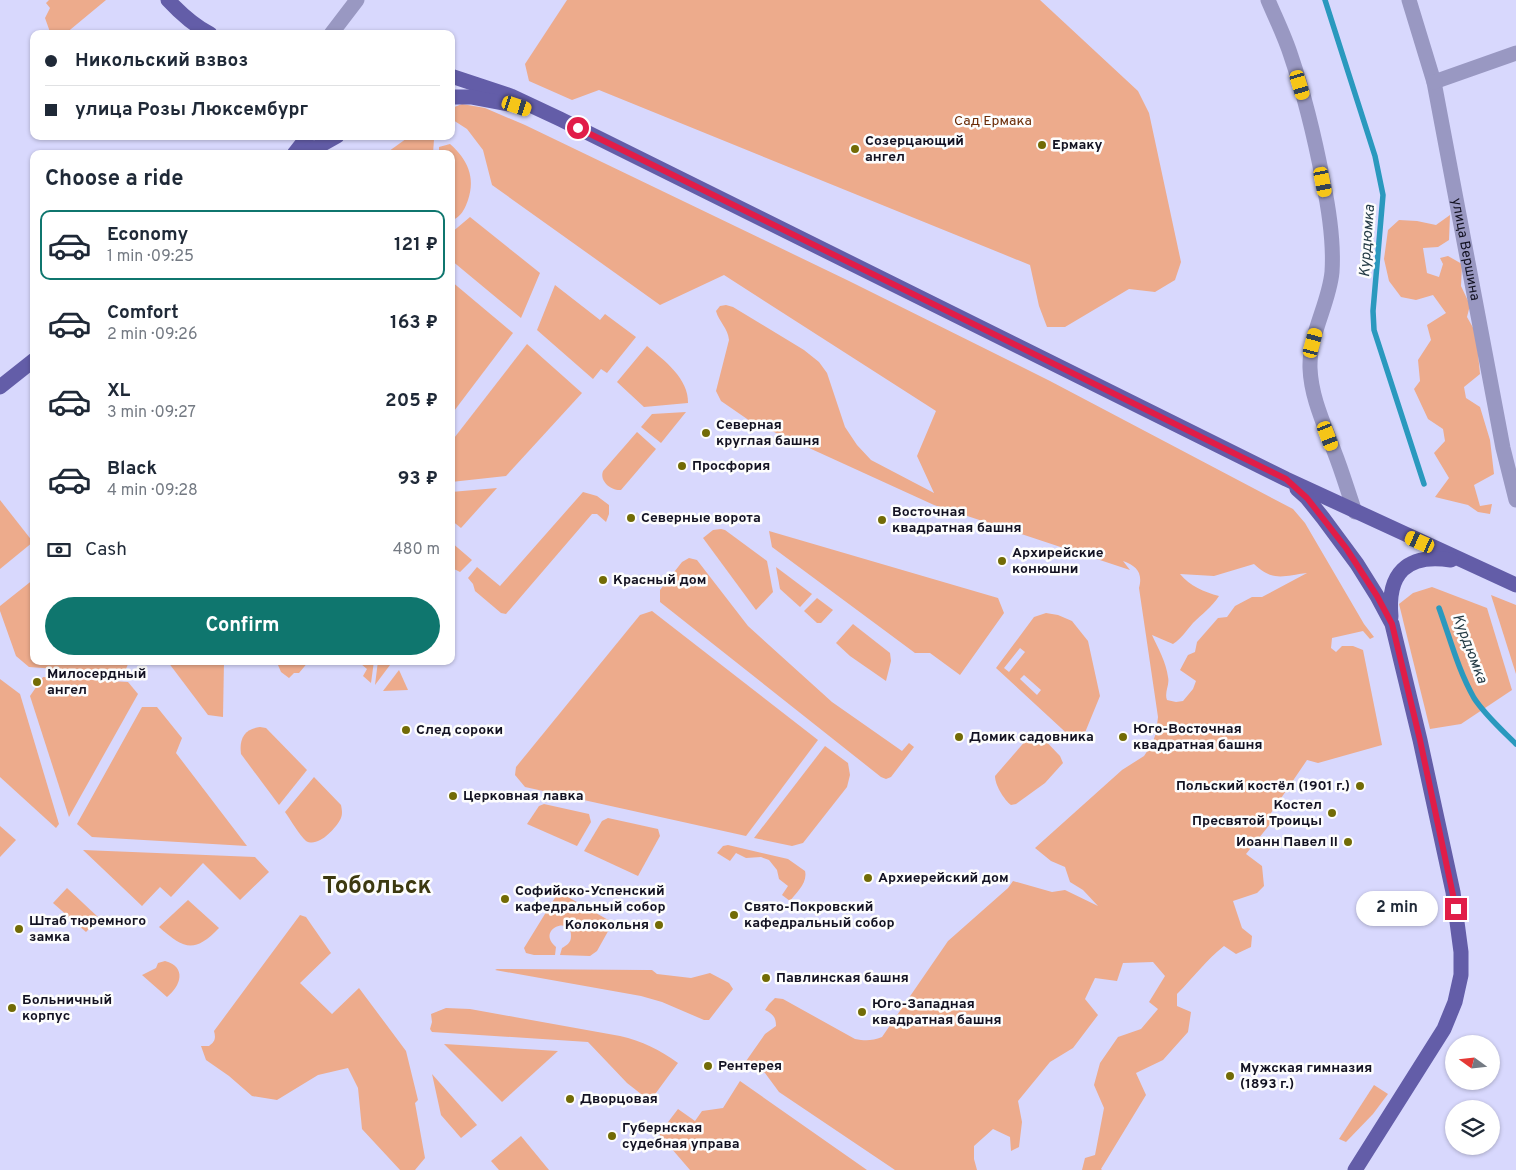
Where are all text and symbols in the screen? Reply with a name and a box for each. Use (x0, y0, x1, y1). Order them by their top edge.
text: Никольский взвоз (75, 49, 248, 73)
car (1288, 68, 1311, 102)
car (500, 94, 533, 118)
text: улица Розы Люксембург (75, 98, 308, 122)
park label: Сад Ермака (954, 113, 1032, 130)
route start (567, 117, 589, 139)
place label: Созерцающий ангел (865, 133, 964, 166)
place label: Ермаку (1052, 137, 1103, 154)
marker: Ермаку (1036, 139, 1048, 151)
marker: Созерцающий ангел (849, 143, 861, 155)
text: Choose a ride (45, 166, 183, 193)
car (1312, 166, 1333, 198)
street label: улица Вершина (1448, 197, 1484, 302)
water label: Курдюмка (1356, 204, 1380, 278)
icon: car (47, 223, 92, 268)
text: Economy (107, 223, 188, 247)
text: 121 ₽ (394, 233, 438, 257)
text: 1 min · 09:25 (107, 247, 194, 267)
icon: car (47, 301, 92, 346)
text: Comfort (107, 301, 179, 325)
text: 163 ₽ (390, 311, 438, 335)
text: 2 min · 09:26 (107, 325, 197, 345)
car (1301, 327, 1324, 359)
icon: car (47, 379, 92, 424)
text: XL (107, 379, 130, 403)
text: 205 ₽ (385, 389, 438, 413)
text: 3 min · 09:27 (107, 403, 196, 423)
place label: Северная круглая башня (716, 417, 820, 450)
car (1315, 419, 1340, 453)
marker: Северная круглая башня (700, 427, 712, 439)
icon: car (47, 457, 92, 502)
text: Black (107, 457, 157, 481)
place label: Просфория (692, 458, 770, 475)
marker: Просфория (676, 460, 688, 472)
text: 93 ₽ (398, 467, 438, 491)
text: 4 min · 09:28 (107, 481, 198, 501)
place label: Восточная квадратная башня (892, 504, 1022, 537)
place label: Северные ворота (641, 510, 761, 527)
marker: Северные ворота (625, 512, 637, 524)
marker: Восточная квадратная башня (876, 514, 888, 526)
car (1403, 529, 1436, 555)
icon: cash (45, 536, 73, 564)
text: Cash (85, 538, 127, 562)
text: 480 m (393, 540, 440, 560)
place label: Архирейские конюшни (1012, 545, 1104, 578)
marker: Архирейские конюшни (996, 555, 1008, 567)
place label: Красный дом (613, 572, 706, 589)
marker: Красный дом (597, 574, 609, 586)
button: Confirm (45, 597, 440, 655)
water label: Курдюмка (1447, 612, 1491, 687)
place label: Милосердный ангел (47, 666, 146, 699)
marker: Милосердный ангел (31, 676, 43, 688)
place label: Юго-Восточная квадратная башня (1133, 721, 1263, 754)
place label: След сороки (416, 722, 503, 739)
marker: След сороки (400, 724, 412, 736)
place label: Домик садовника (969, 729, 1094, 746)
marker: Домик садовника (953, 731, 965, 743)
marker: Юго-Восточная квадратная башня (1117, 731, 1129, 743)
place label: Польский костёл (1901 г.) (1176, 778, 1350, 795)
marker: Польский костёл (1901 г.) (1354, 780, 1366, 792)
place label: Церковная лавка (463, 788, 583, 805)
marker: Церковная лавка (447, 790, 459, 802)
place label: Костел Пресвятой Троицы (1192, 797, 1322, 830)
marker: Костел Пресвятой Троицы (1326, 807, 1338, 819)
place label: Иоанн Павел II (1236, 834, 1338, 851)
marker: Иоанн Павел II (1342, 836, 1354, 848)
place label: Архиерейский дом (878, 870, 1009, 887)
district label: Тобольск (322, 872, 432, 902)
marker: Архиерейский дом (862, 872, 874, 884)
place label: Софийско-Успенский кафедральный собор (515, 883, 666, 916)
callout: 2 min (1356, 892, 1438, 926)
marker: Софийско-Успенский кафедральный собор (499, 893, 511, 905)
text: 2 min (1376, 898, 1418, 918)
route end (1445, 898, 1467, 920)
place label: Свято-Покровский кафедральный собор (744, 899, 895, 932)
marker: Свято-Покровский кафедральный собор (728, 909, 740, 921)
place label: Штаб тюремного замка (29, 913, 146, 946)
place label: Колокольня (565, 917, 649, 934)
marker: Колокольня (653, 919, 665, 931)
marker: Штаб тюремного замка (13, 923, 25, 935)
place label: Павлинская башня (776, 970, 909, 987)
marker: Павлинская башня (760, 972, 772, 984)
place label: Больничный корпус (22, 992, 112, 1025)
place label: Юго-Западная квадратная башня (872, 996, 1002, 1029)
marker: Больничный корпус (6, 1002, 18, 1014)
marker: Юго-Западная квадратная башня (856, 1006, 868, 1018)
north arrow (1445, 1035, 1500, 1090)
map controls (1445, 1035, 1500, 1155)
place label: Рентерея (718, 1058, 782, 1075)
marker: Рентерея (702, 1060, 714, 1072)
place label: Мужская гимназия (1893 г.) (1240, 1060, 1372, 1093)
marker: Мужская гимназия (1893 г.) (1224, 1070, 1236, 1082)
place label: Дворцовая (580, 1091, 658, 1108)
marker: Дворцовая (564, 1093, 576, 1105)
button: layers (1445, 1100, 1500, 1155)
place label: Губернская судебная управа (622, 1120, 740, 1153)
marker: Губернская судебная управа (606, 1130, 618, 1142)

